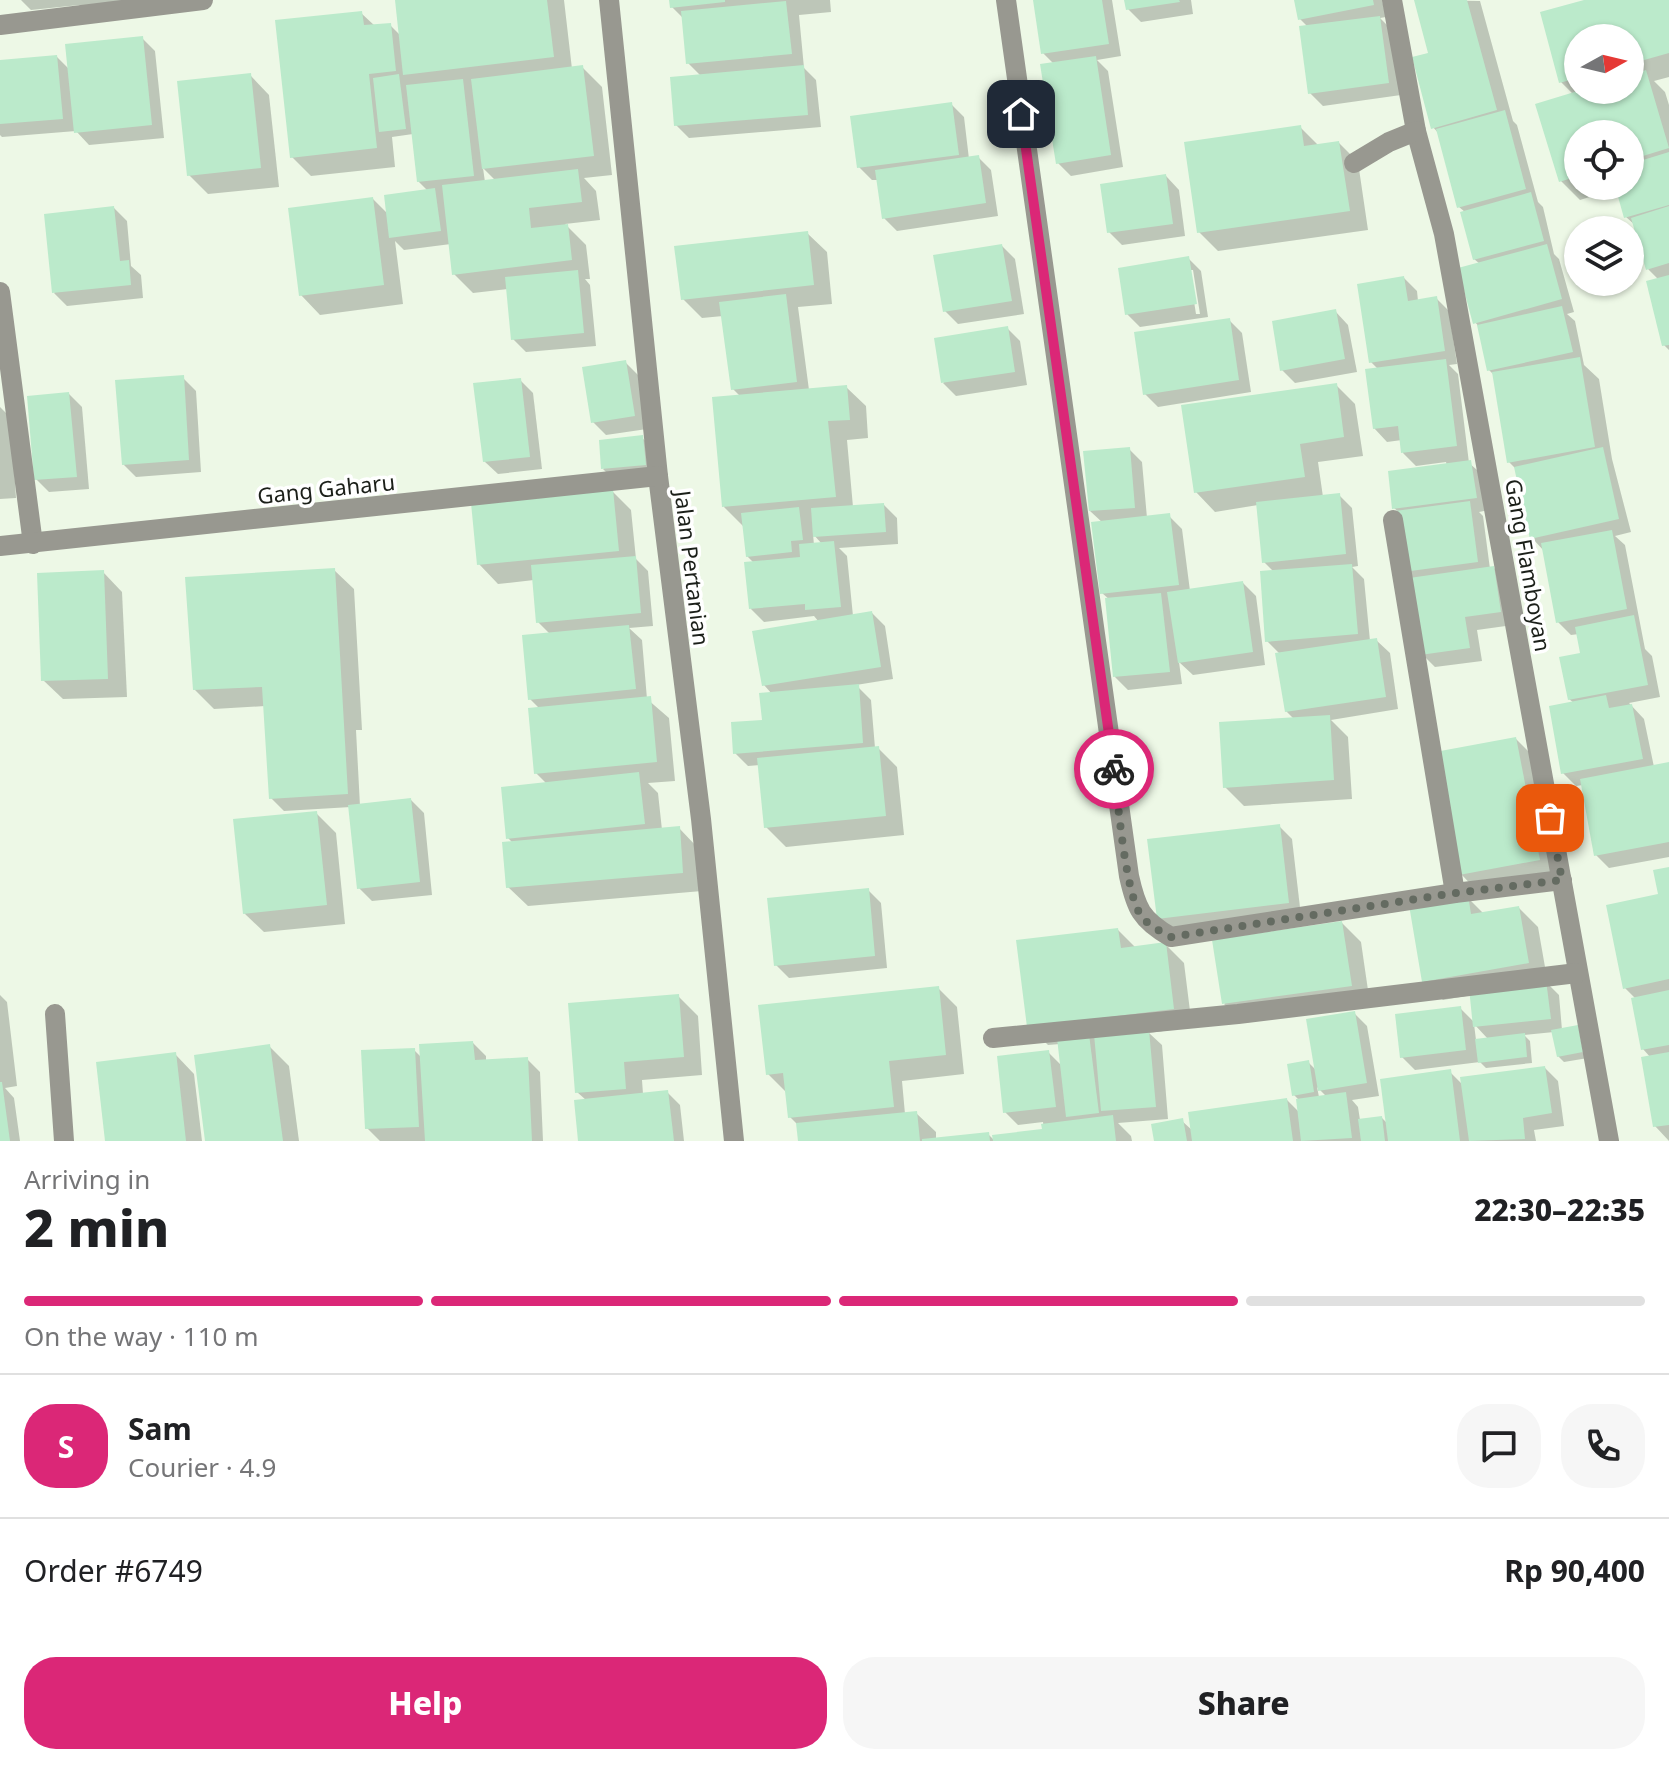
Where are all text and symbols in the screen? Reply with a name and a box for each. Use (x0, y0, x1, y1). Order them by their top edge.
north arrow (1564, 24, 1644, 104)
map controls (1564, 24, 1644, 296)
pin (987, 80, 1055, 148)
icon: home (999, 92, 1043, 136)
button: locate (1564, 120, 1644, 200)
button: layers (1564, 216, 1644, 296)
street label: Gang Gaharu (256, 466, 396, 510)
street label: Gang Flamboyan (1499, 476, 1559, 654)
street label: Jalan Pertanian (668, 487, 717, 647)
courier (1074, 729, 1154, 809)
icon: bike (1092, 747, 1136, 791)
pin (1516, 784, 1584, 852)
icon: bag (1528, 796, 1572, 840)
text: Arriving in (24, 1161, 150, 1197)
text: 22:30–22:35 (1474, 1189, 1645, 1230)
text: 2 min (24, 1191, 169, 1262)
text: On the way · 110 m (24, 1318, 258, 1354)
button: chat (1457, 1404, 1541, 1488)
button: phone (1561, 1404, 1645, 1488)
text: Sam (128, 1408, 192, 1449)
text: S (58, 1426, 74, 1467)
text: Courier · 4.9 (128, 1449, 276, 1485)
text: Order #6749 (24, 1550, 203, 1591)
text: Rp 90,400 (1504, 1550, 1645, 1591)
button: Help (24, 1657, 827, 1749)
button: Share (843, 1657, 1645, 1749)

